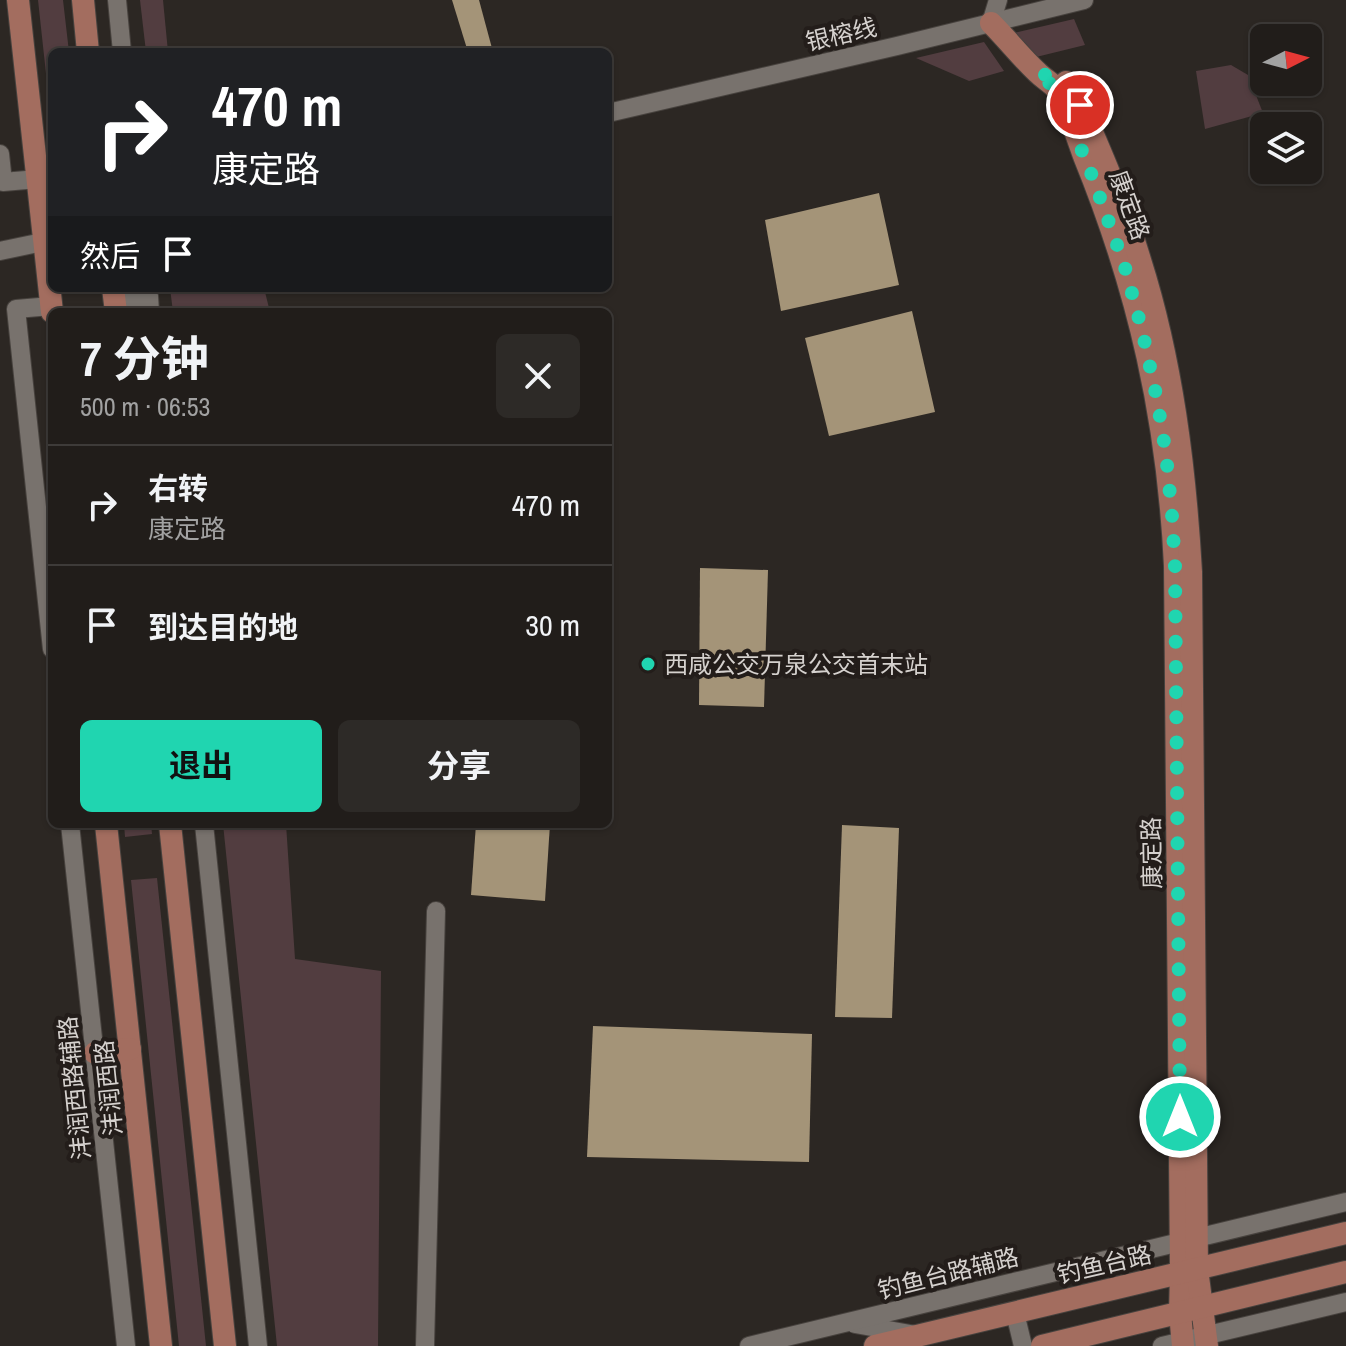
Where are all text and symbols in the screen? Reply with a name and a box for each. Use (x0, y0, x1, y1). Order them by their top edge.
street label: 银榕线 (802, 10, 880, 58)
north arrow (1250, 24, 1322, 96)
map controls (1250, 24, 1322, 184)
text: 470 m (212, 68, 342, 143)
pin (1046, 71, 1114, 139)
icon: right (80, 80, 184, 184)
icon: arrive (1058, 83, 1102, 127)
button: layers (1250, 112, 1322, 184)
text: 康定路 (212, 145, 320, 193)
street label: 康定路 (1103, 166, 1157, 244)
icon: arrive (156, 232, 200, 276)
text: 然后 (80, 236, 140, 276)
text: 7 分钟 (80, 326, 209, 391)
button: close (496, 334, 580, 418)
text: 500 m · 06:53 (80, 389, 210, 424)
text: 右转 (148, 468, 208, 508)
icon: right (80, 483, 124, 527)
text: 470 m (512, 485, 580, 525)
text: 康定路 (148, 511, 226, 546)
icon: arrive (80, 603, 124, 647)
text: 30 m (525, 605, 580, 645)
text: 到达目的地 (148, 607, 298, 647)
place label: 西咸公交万泉公交首末站 (664, 648, 928, 680)
marker: 西咸公交万泉公交首末站 (639, 655, 657, 673)
button: 退出 (80, 720, 322, 812)
button: 分享 (338, 720, 580, 812)
street label: 康定路 (1134, 817, 1168, 889)
street label: 沣润西路辅路 (51, 1015, 97, 1161)
street label: 沣润西路 (87, 1039, 129, 1137)
position arrow (1138, 1075, 1222, 1159)
street label: 钓鱼台路 (1054, 1238, 1154, 1290)
street label: 钓鱼台路辅路 (874, 1240, 1022, 1306)

